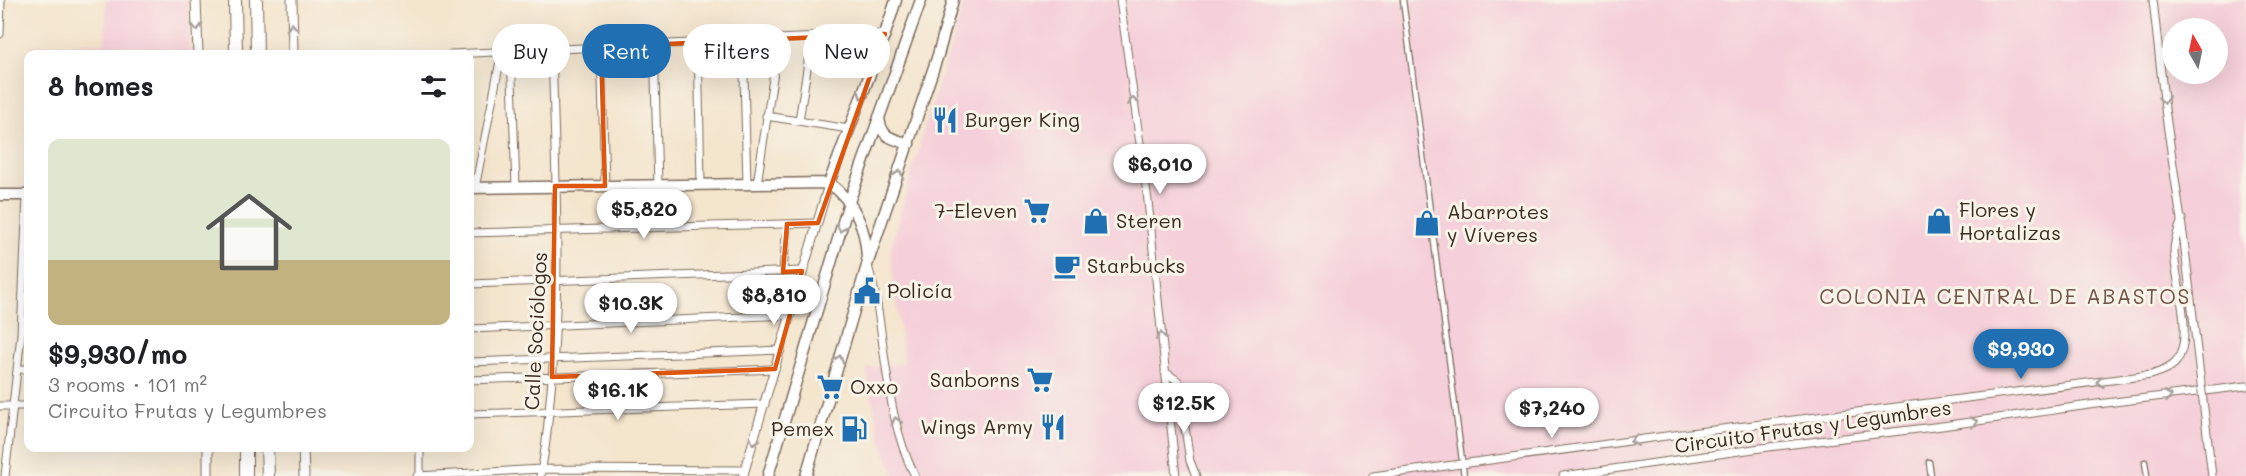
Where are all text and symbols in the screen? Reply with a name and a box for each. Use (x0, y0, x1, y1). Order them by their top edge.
north arrow (2162, 18, 2228, 84)
map controls (2162, 18, 2228, 84)
one-way arrow (286, 22, 299, 31)
one-way arrow (191, 23, 203, 32)
chip: Buy (492, 24, 570, 78)
chip: Rent (582, 24, 671, 78)
chip: Filters (683, 24, 791, 78)
chip: New (803, 24, 890, 78)
text: 8 homes (48, 69, 154, 103)
icon: filters (417, 70, 450, 103)
one-way arrow (857, 88, 869, 99)
one-way arrow (2158, 95, 2170, 104)
one-way arrow (1128, 96, 1140, 105)
restaurant icon: Burger King (930, 105, 960, 135)
place label: Burger King (965, 106, 1080, 132)
pin: $6,010 (1111, 144, 1209, 195)
text: $6,010 (1127, 150, 1193, 176)
one-way arrow (891, 169, 904, 180)
icon: home (195, 178, 303, 286)
pin: $5,820 (595, 189, 693, 240)
text: $5,820 (611, 195, 677, 221)
supermarket icon: 7-Eleven (1022, 196, 1052, 226)
place label: Flores y Hortalizas (1959, 196, 2061, 245)
place label: 7-Eleven (935, 197, 1017, 223)
place label: Abarrotes y Víveres (1447, 198, 1549, 247)
shop icon: Steren (1081, 206, 1111, 236)
shop icon: Flores y Hortalizas (1924, 206, 1954, 236)
place label: Steren (1116, 207, 1182, 233)
shop icon: Abarrotes y Víveres (1412, 208, 1442, 238)
one-way arrow (836, 223, 848, 233)
street label: Calle Sociólogos (518, 251, 552, 411)
cafe icon: Starbucks (1052, 251, 1082, 281)
place label: Starbucks (1087, 252, 1185, 278)
pin: $8,810 (725, 275, 823, 326)
public building icon: Policía (852, 276, 882, 306)
place label: Policía (887, 277, 953, 303)
text: $8,810 (741, 281, 807, 307)
district label: COLONIA CENTRAL DE ABASTOS (1819, 282, 2191, 309)
pin: $10.3K (582, 283, 680, 334)
text: $10.3K (598, 289, 664, 315)
pin: $9,930 (1972, 329, 2070, 380)
one-way arrow (1155, 331, 1168, 340)
text: $9,930 (1987, 335, 2055, 361)
text: $9,930/mo (48, 337, 187, 371)
one-way arrow (832, 354, 844, 365)
supermarket icon: Sanborns (1025, 365, 1055, 395)
place label: Sanborns (930, 366, 1020, 392)
pin: $16.1K (569, 370, 667, 421)
text: 3 rooms · 101 m² (48, 371, 207, 397)
supermarket icon: Oxxo (815, 372, 845, 402)
place label: Oxxo (850, 373, 898, 399)
text: $16.1K (587, 376, 649, 402)
one-way arrow (2095, 376, 2105, 388)
pin: $12.5K (1135, 383, 1233, 434)
pin: $7,240 (1503, 388, 1601, 439)
text: $12.5K (1152, 389, 1216, 415)
one-way arrow (2163, 390, 2172, 402)
text: $7,240 (1519, 394, 1585, 420)
street label: Circuito Frutas y Legumbres (1673, 394, 1953, 458)
text: Circuito Frutas y Legumbres (48, 397, 327, 423)
restaurant icon: Wings Army (1038, 412, 1068, 442)
place label: Wings Army (920, 413, 1033, 439)
fuel station icon: Pemex (839, 414, 869, 444)
place label: Pemex (771, 415, 834, 441)
one-way arrow (891, 416, 904, 426)
one-way arrow (1970, 416, 1979, 428)
one-way arrow (1629, 434, 1639, 446)
one-way arrow (748, 435, 761, 446)

